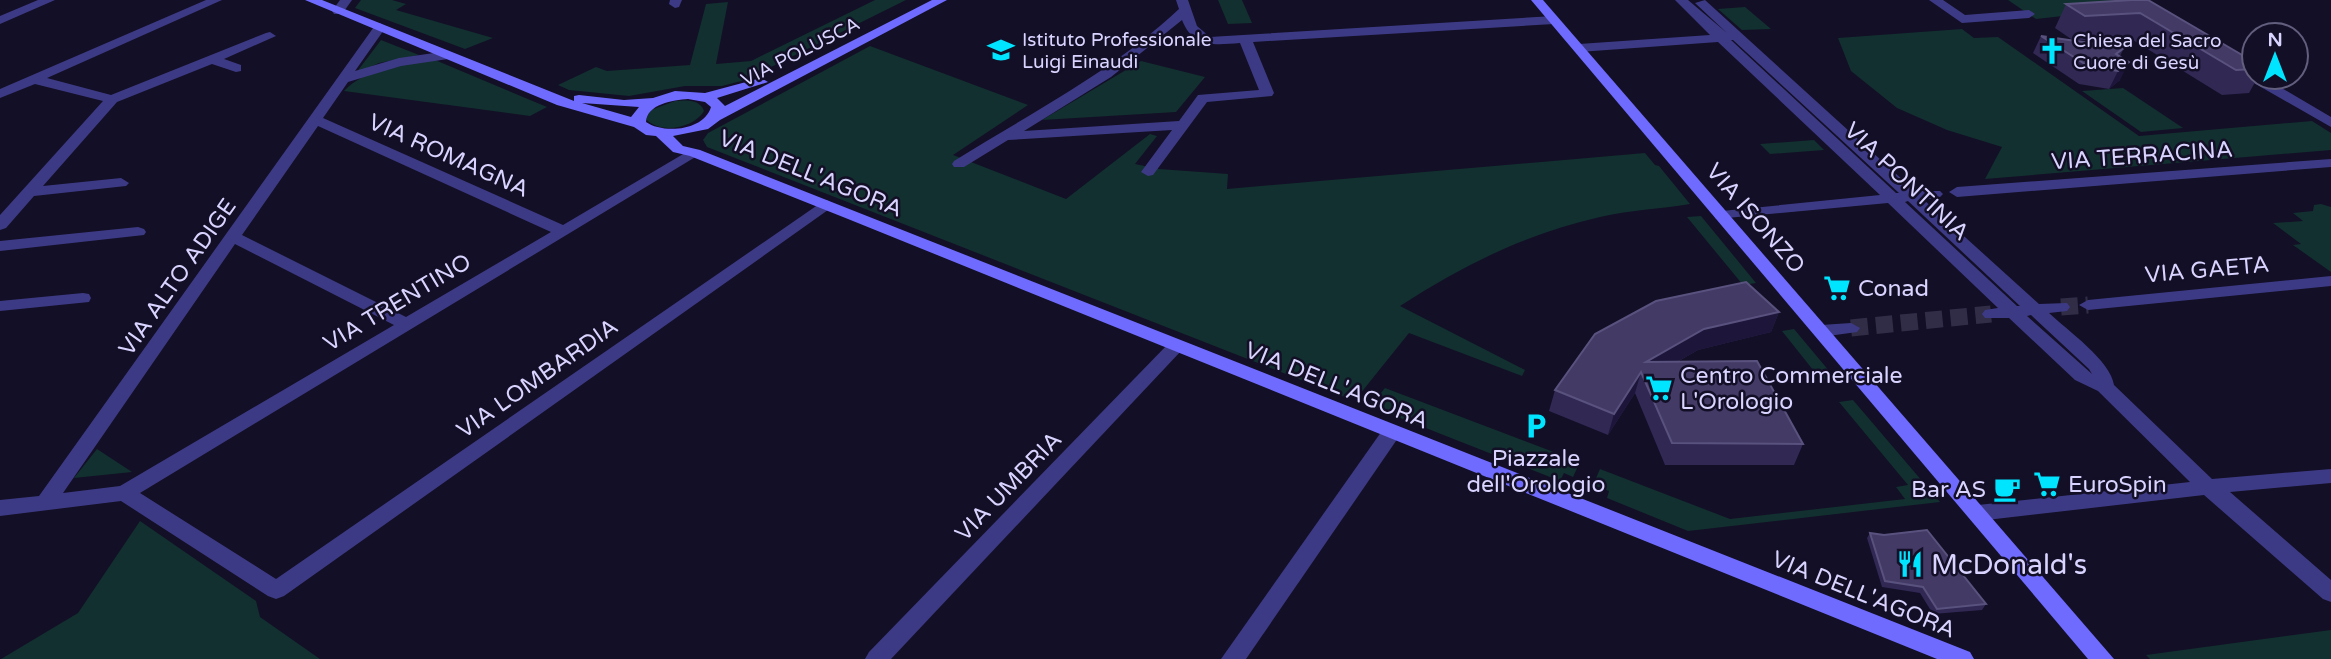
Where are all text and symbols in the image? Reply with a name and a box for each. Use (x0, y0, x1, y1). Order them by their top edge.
street label: VIA POLUSCA (738, 13, 863, 91)
north arrow (2240, 21, 2310, 91)
place label: Istituto Professionale Luigi Einaudi (1022, 29, 1211, 73)
text: N (2267, 29, 2283, 51)
place label: Chiesa del Sacro Cuore di Gesù (2073, 30, 2221, 74)
school or university icon: Istituto Professionale Luigi Einaudi (986, 35, 1016, 65)
church icon: Chiesa del Sacro Cuore di Gesù (2037, 36, 2067, 66)
street label: VIA ROMAGNA (364, 108, 533, 204)
street label: VIA PONTINIA (1838, 117, 1975, 247)
street label: VIA DELL'AGORA (715, 124, 907, 224)
street label: VIA TERRACINA (2050, 136, 2234, 176)
street label: VIA ISONZO (1700, 158, 1811, 279)
street label: VIA ALTO ADIGE (113, 194, 243, 362)
street label: VIA TRENTINO (319, 248, 476, 358)
street label: VIA GAETA (2144, 251, 2270, 289)
supermarket icon: Conad (1822, 273, 1852, 303)
place label: Conad (1858, 275, 1929, 303)
street label: VIA LOMBARDIA (452, 313, 624, 445)
street label: VIA DELL'AGORA (1241, 336, 1433, 436)
place label: Centro Commerciale L'Orologio (1680, 362, 1903, 416)
supermarket icon: Centro Commerciale L'Orologio (1644, 373, 1674, 403)
parking icon: Piazzale dell'Orologio (1521, 411, 1551, 441)
street label: VIA UMBRIA (950, 426, 1068, 547)
place label: Piazzale dell'Orologio (1467, 445, 1605, 499)
supermarket icon: EuroSpin (2032, 469, 2062, 499)
place label: EuroSpin (2068, 471, 2167, 499)
cafe icon: Bar AS (1992, 474, 2022, 504)
place label: Bar AS (1911, 476, 1986, 504)
street label: VIA DELL'AGORA (1768, 545, 1960, 645)
place label: McDonald's (1931, 548, 2087, 582)
restaurant icon: McDonald's (1895, 549, 1925, 579)

